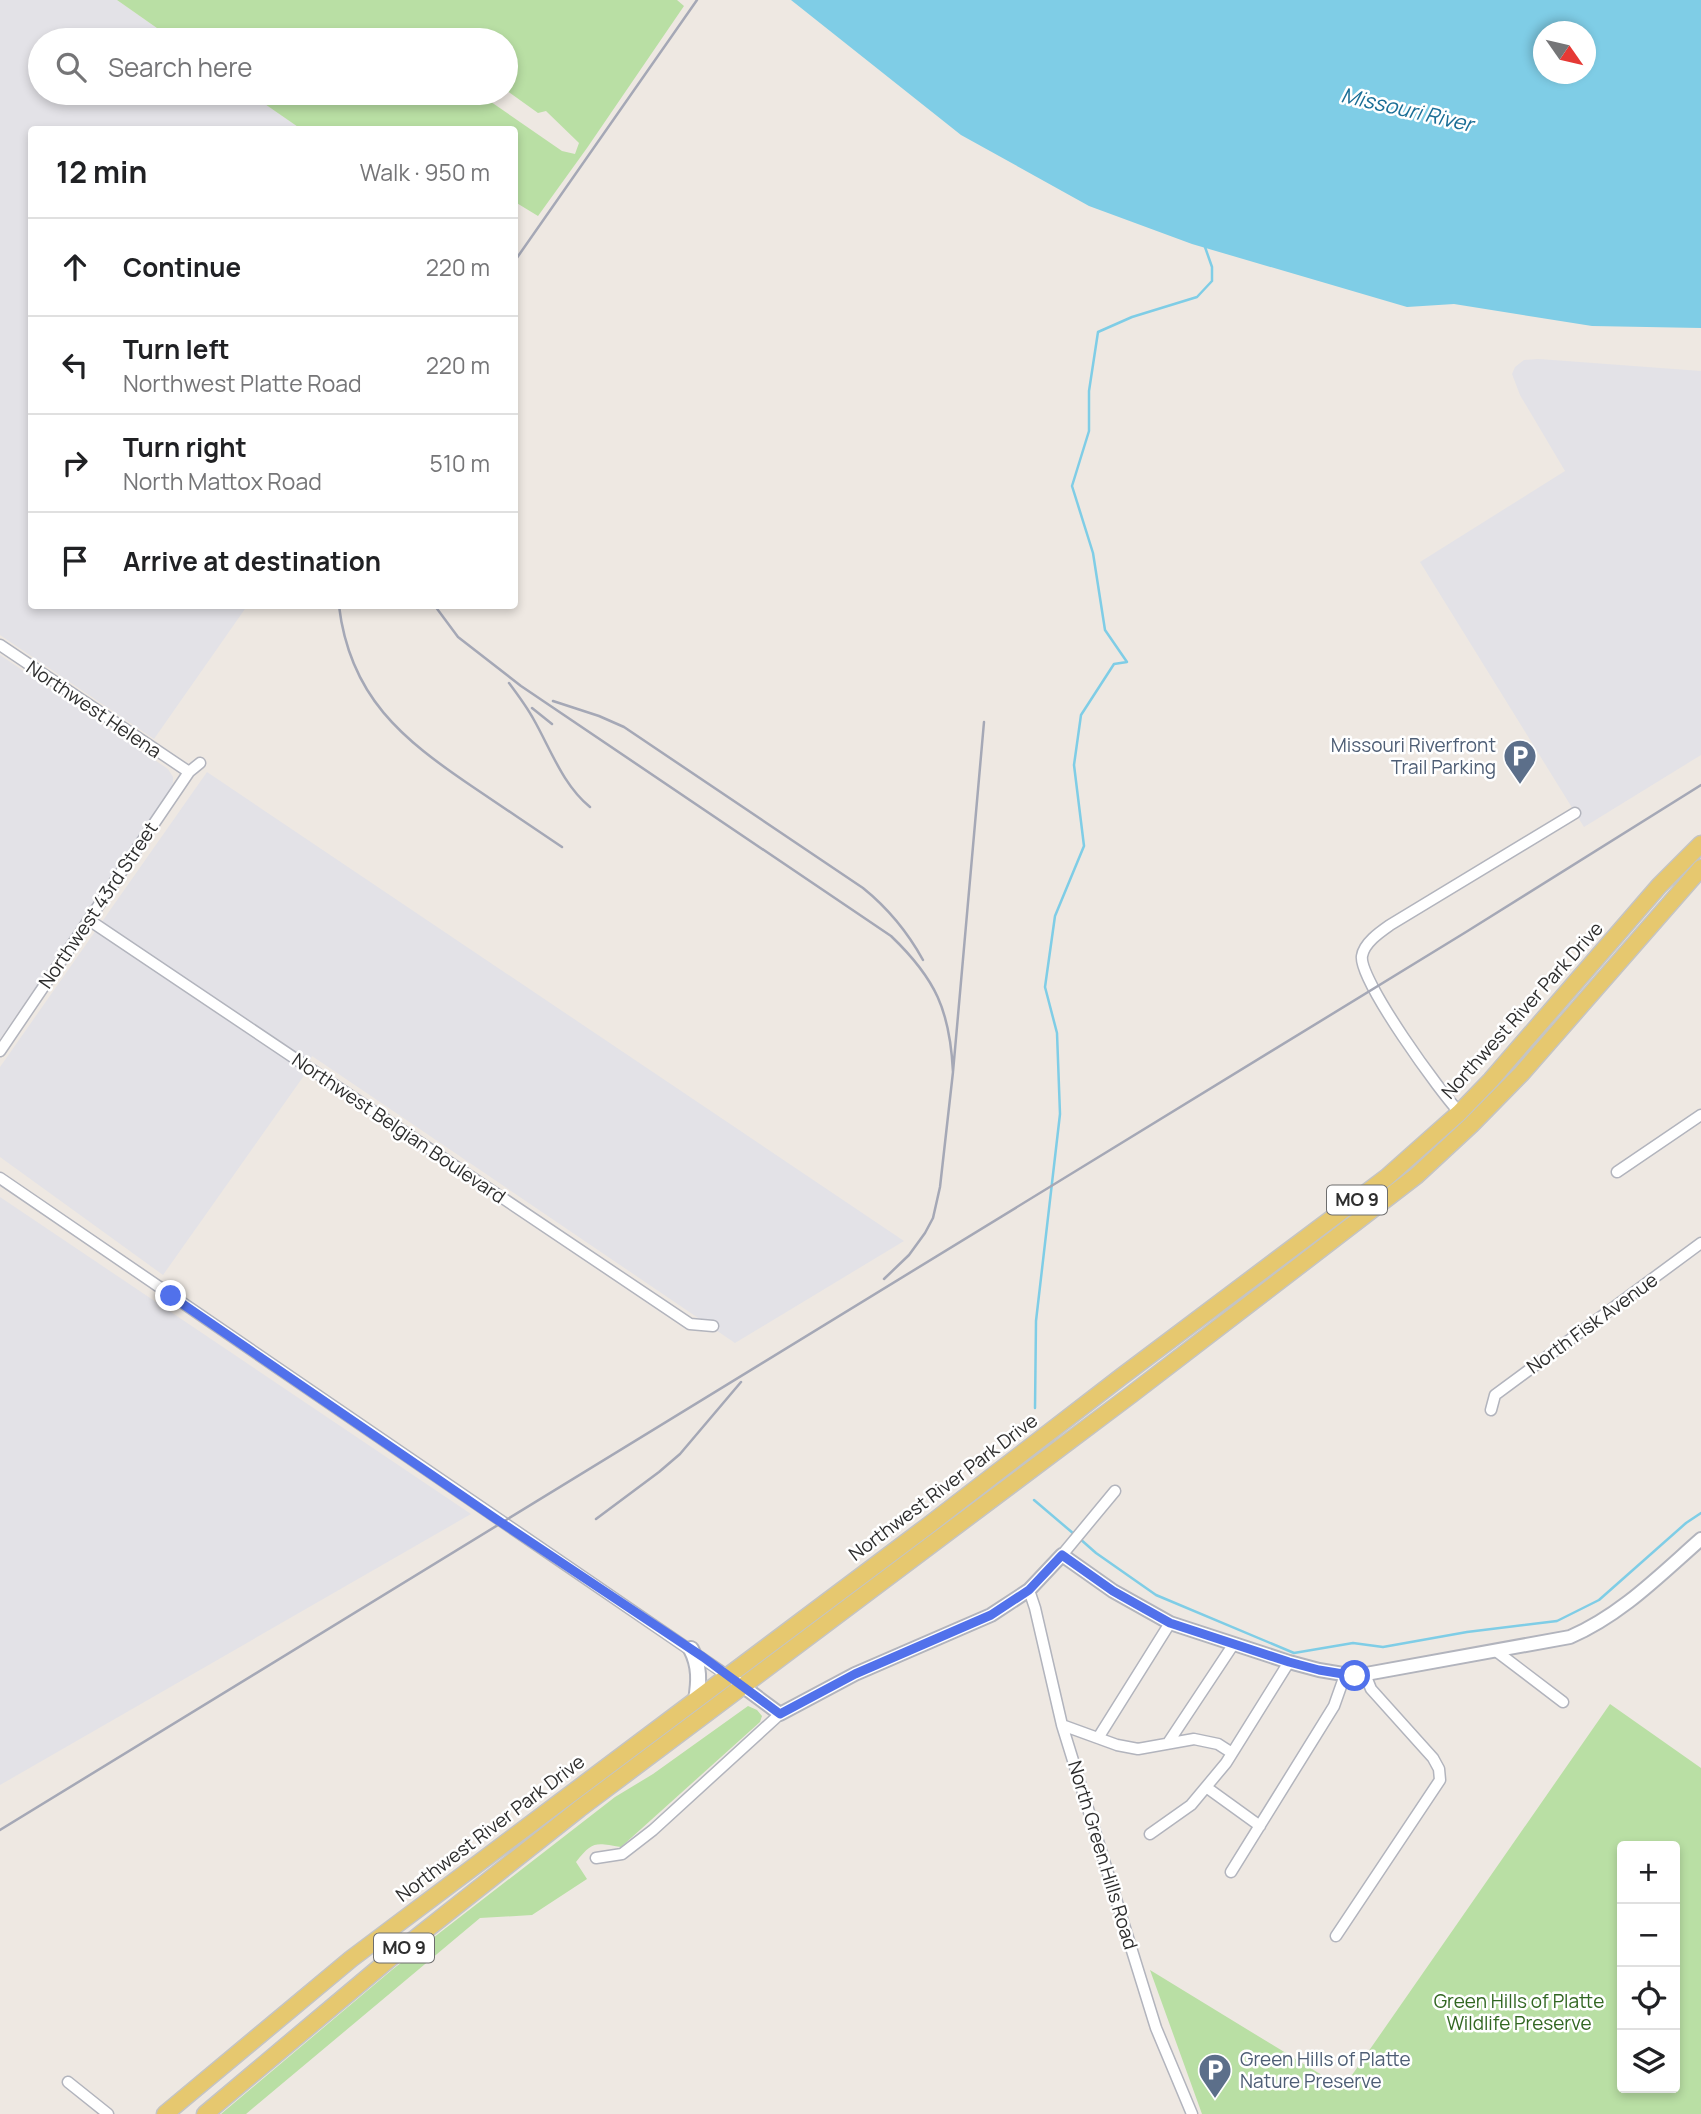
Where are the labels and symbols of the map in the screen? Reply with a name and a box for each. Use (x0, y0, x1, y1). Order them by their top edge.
north arrow (1533, 21, 1596, 84)
water label: Missouri River (1339, 80, 1478, 138)
street label: Northwest Helena (21, 654, 167, 764)
place label: Missouri Riverfront Trail Parking (1331, 732, 1496, 780)
parking icon: Missouri Riverfront Trail Parking (1501, 737, 1539, 786)
street label: Northwest 43rd Street (32, 817, 164, 993)
street label: Northwest River Park Drive (1435, 916, 1609, 1104)
street label: Northwest Belgian Boulevard (287, 1047, 511, 1209)
road number: MO 9 (1327, 1185, 1387, 1214)
street label: North Fisk Avenue (1521, 1267, 1663, 1379)
route end (155, 1280, 186, 1311)
street label: Northwest River Park Drive (843, 1407, 1043, 1567)
route start (1339, 1660, 1370, 1691)
street label: Northwest River Park Drive (390, 1748, 590, 1908)
street label: North Green Hills Road (1062, 1757, 1144, 1953)
road number: MO 9 (374, 1934, 434, 1962)
park label: Green Hills of Platte Wildlife Preserve (1434, 1988, 1604, 2036)
place label: Green Hills of Platte Nature Preserve (1240, 2046, 1411, 2094)
parking icon: Green Hills of Platte Nature Preserve (1196, 2051, 1234, 2100)

